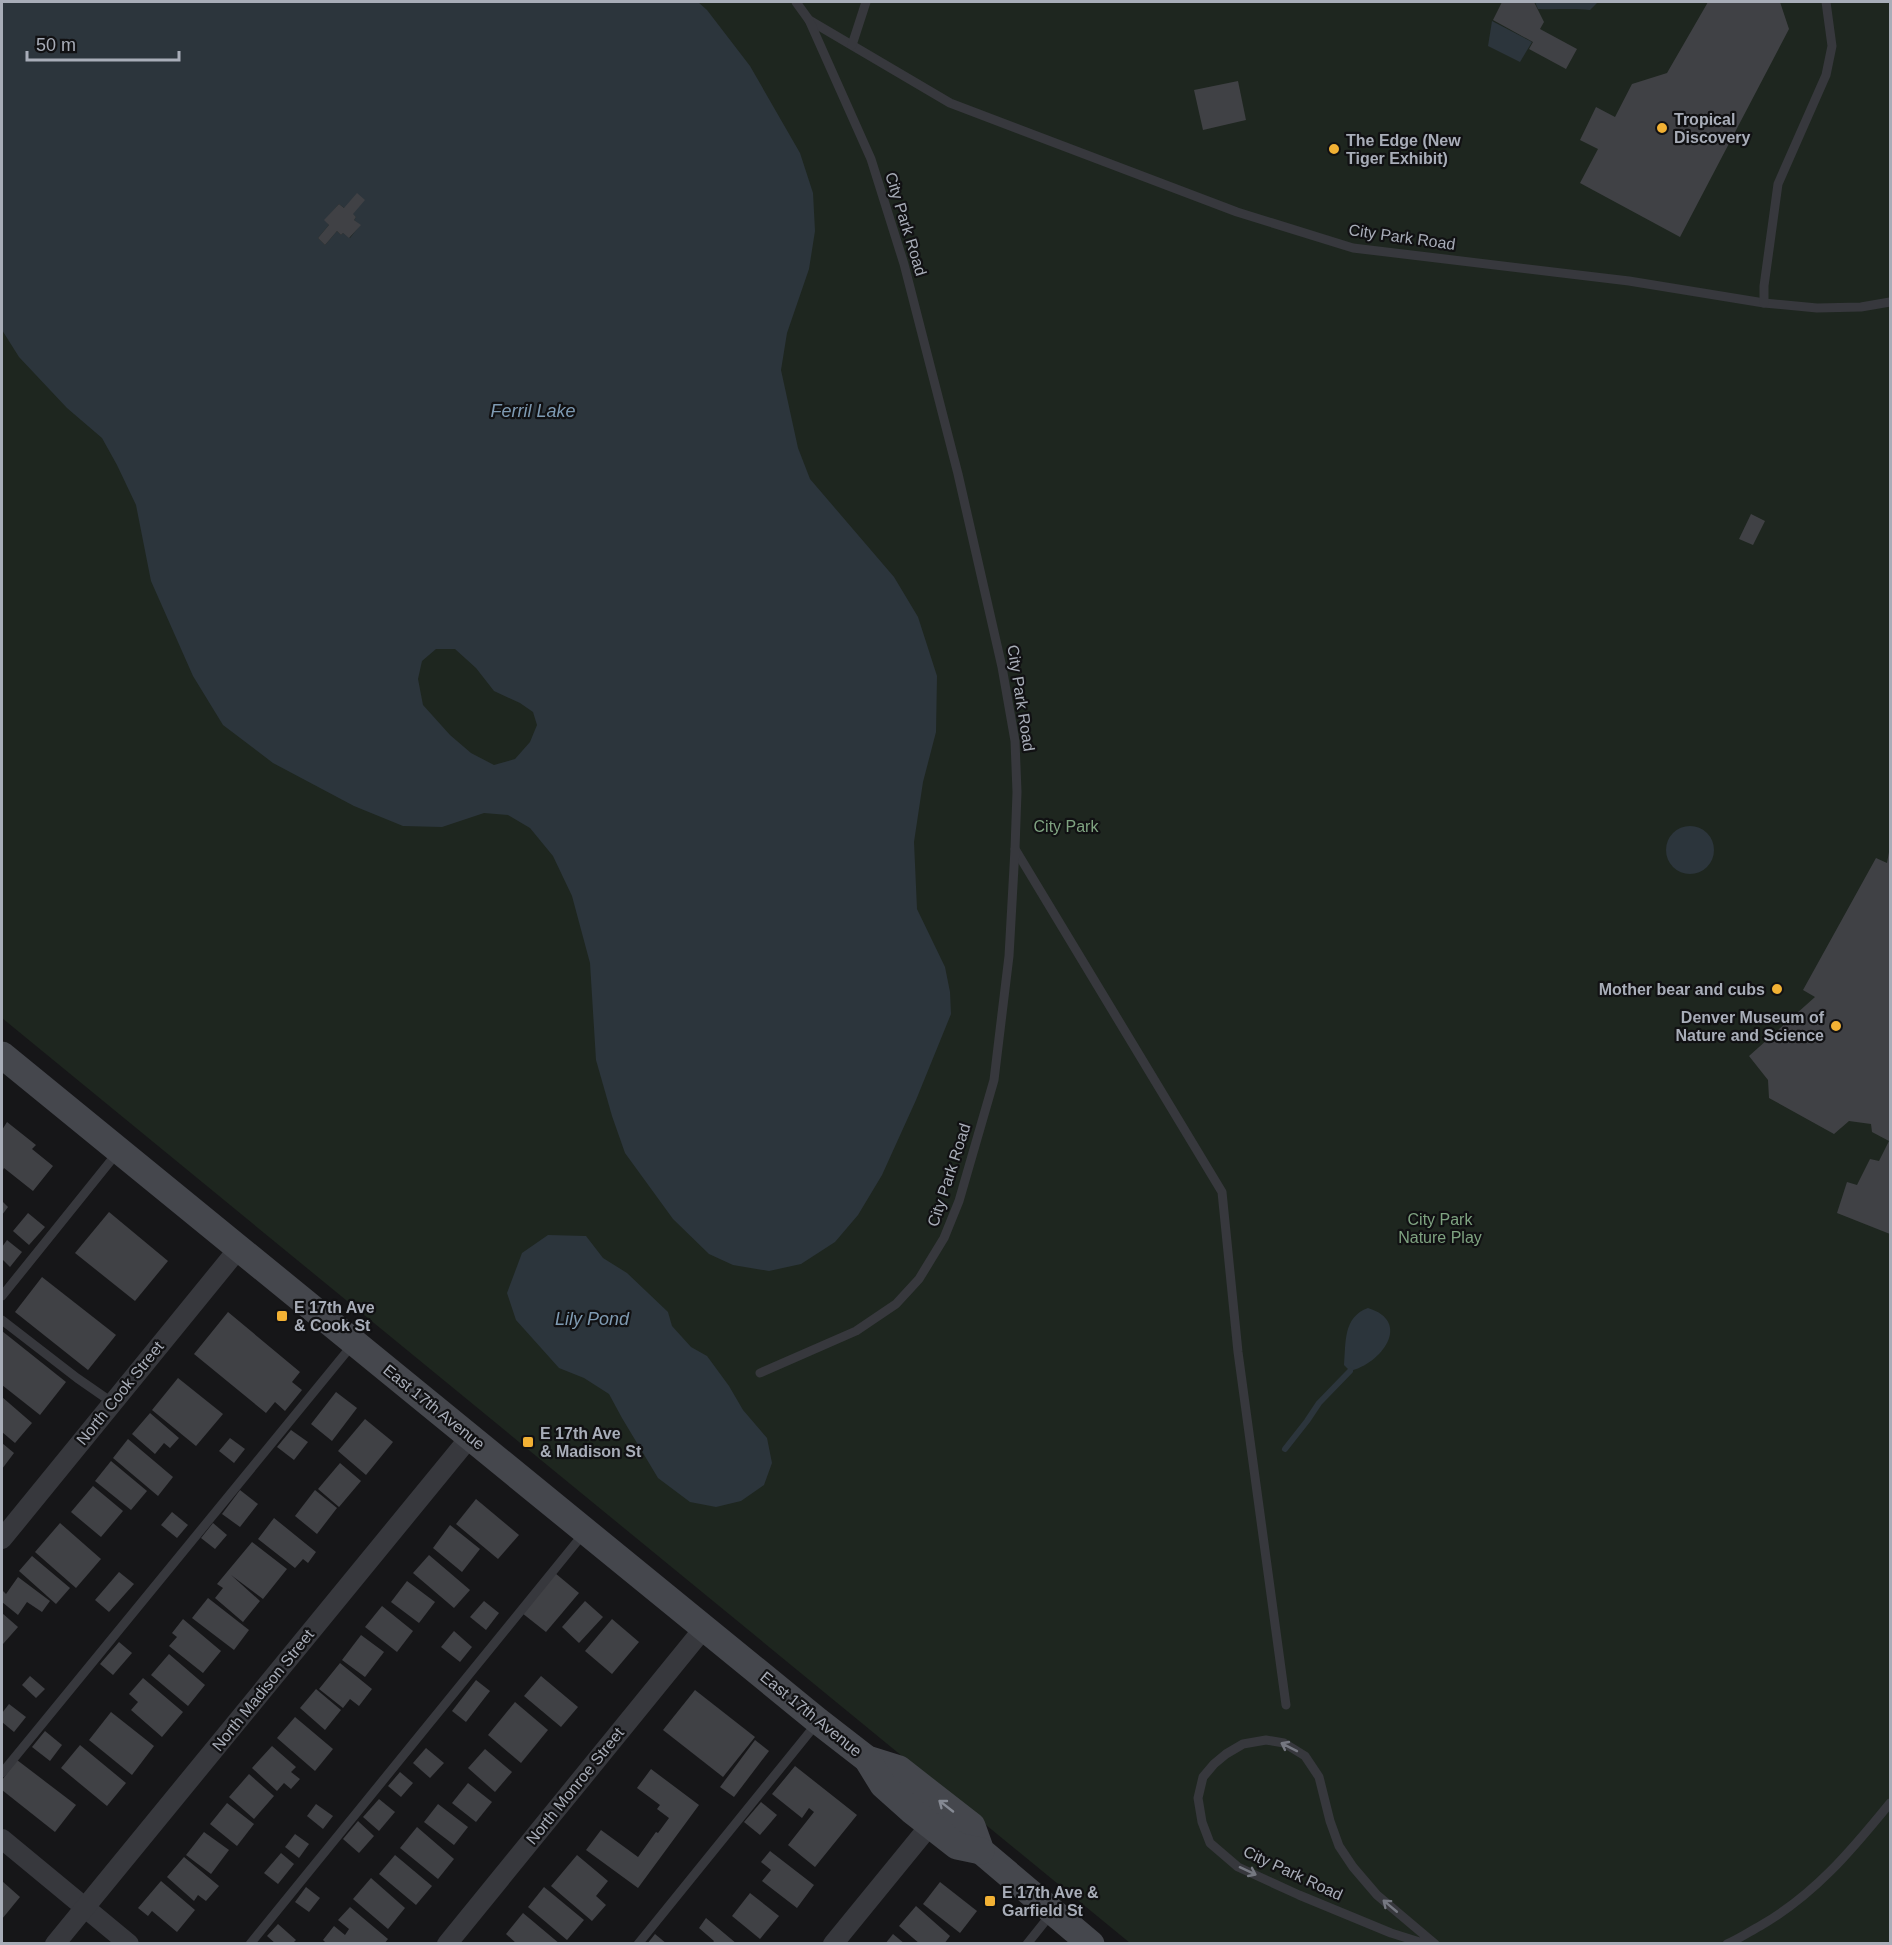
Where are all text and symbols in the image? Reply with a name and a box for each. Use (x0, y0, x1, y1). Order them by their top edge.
scale bar (27, 24, 178, 62)
text: 50 m (36, 35, 76, 55)
place label: Tropical Discovery (1674, 111, 1751, 146)
marker: Tropical Discovery (1655, 121, 1669, 135)
place label: The Edge (New Tiger Exhibit) (1346, 132, 1461, 167)
marker: The Edge (New Tiger Exhibit) (1327, 142, 1341, 156)
street label: City Park Road (882, 170, 930, 278)
street label: City Park Road (1348, 221, 1456, 253)
water label: Ferril Lake (490, 401, 576, 421)
street label: City Park Road (1004, 644, 1038, 752)
park label: City Park (1034, 818, 1099, 835)
place label: Mother bear and cubs (1599, 981, 1765, 998)
marker: Mother bear and cubs (1770, 982, 1784, 996)
place label: Denver Museum of Nature and Science (1676, 1009, 1825, 1044)
marker: Denver Museum of Nature and Science (1829, 1019, 1843, 1033)
street label: City Park Road (924, 1121, 974, 1229)
park label: City Park Nature Play (1398, 1211, 1482, 1246)
place label: E 17th Ave & Cook St (294, 1299, 375, 1334)
marker: E 17th Ave & Cook St (275, 1309, 289, 1323)
water label: Lily Pond (555, 1309, 630, 1329)
street label: North Cook Street (73, 1337, 167, 1448)
street label: East 17th Avenue (380, 1361, 488, 1453)
place label: E 17th Ave & Madison St (540, 1425, 642, 1460)
marker: E 17th Ave & Madison St (521, 1435, 535, 1449)
street label: North Madison Street (209, 1625, 318, 1754)
street label: East 17th Avenue (757, 1668, 865, 1760)
street label: North Monroe Street (523, 1724, 628, 1848)
one-way arrow (1281, 1741, 1298, 1753)
one-way arrow (938, 1800, 954, 1813)
street label: City Park Road (1241, 1843, 1345, 1903)
one-way arrow (1238, 1866, 1256, 1878)
place label: E 17th Ave & Garfield St (1002, 1884, 1099, 1919)
marker: E 17th Ave & Garfield St (983, 1894, 997, 1908)
one-way arrow (1383, 1899, 1398, 1913)

